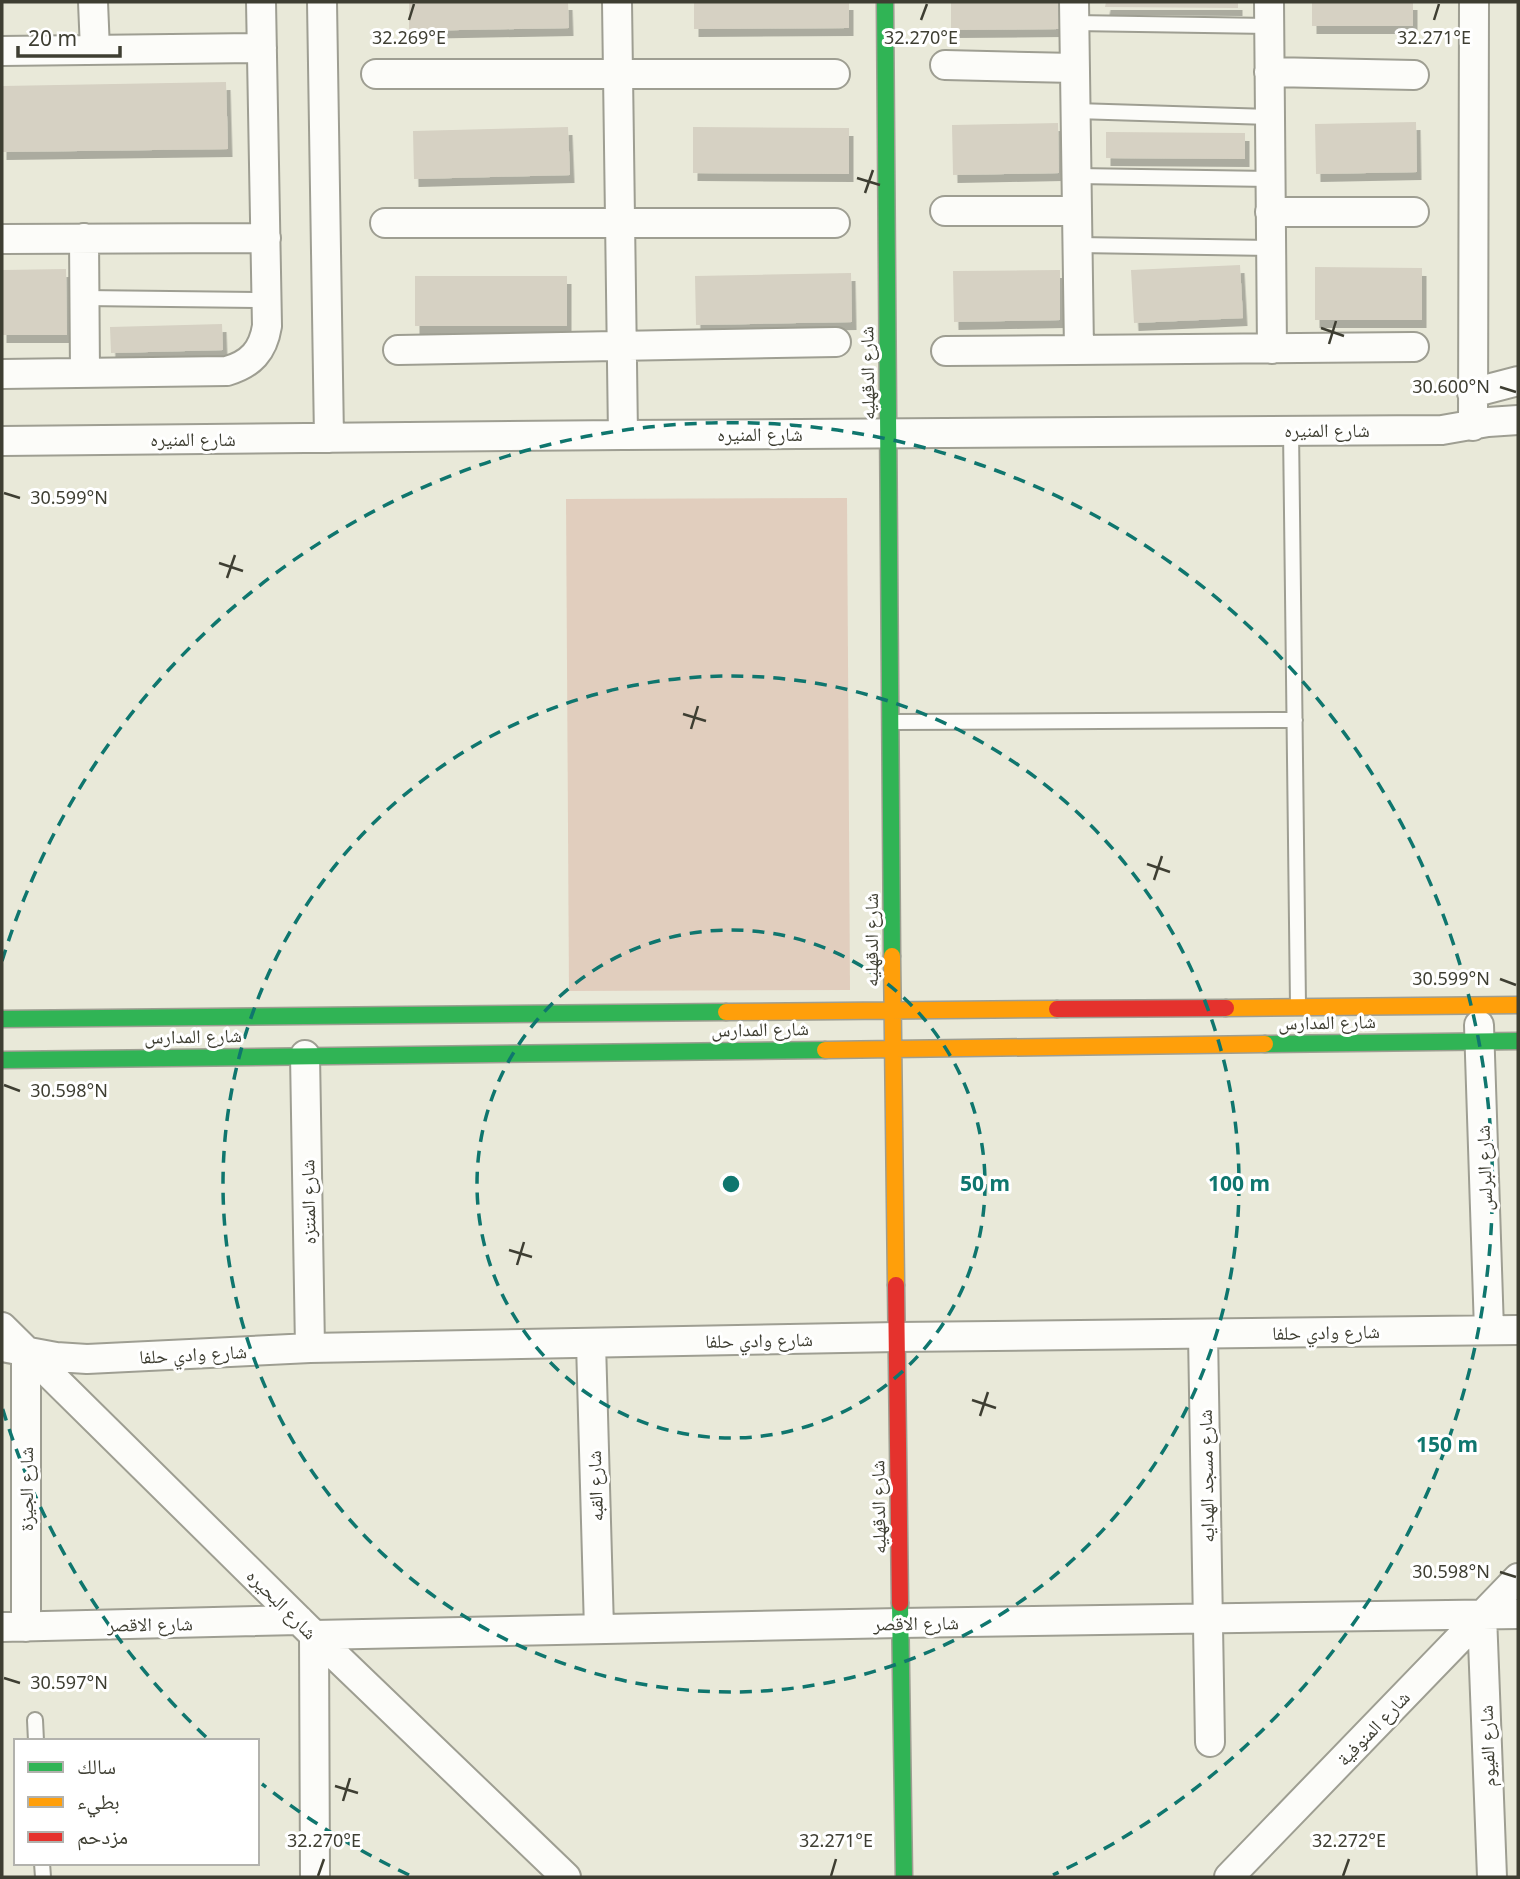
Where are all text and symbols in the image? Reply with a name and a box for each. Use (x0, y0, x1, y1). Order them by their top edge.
scale bar (18, 14, 119, 58)
text: 20 m (28, 24, 77, 52)
text: 32.269°E (372, 25, 446, 49)
text: 32.270°E (884, 25, 958, 49)
text: 32.271°E (1397, 25, 1471, 49)
street label: شارع الدقهليه (853, 326, 881, 420)
text: 30.600°N (1412, 374, 1490, 398)
street label: شارع المنيره (1284, 417, 1370, 443)
street label: شارع المنيره (717, 421, 803, 447)
street label: شارع المنيره (150, 426, 236, 452)
text: 30.599°N (30, 485, 108, 509)
street label: شارع الدقهليه (858, 893, 884, 987)
text: 30.599°N (1412, 966, 1490, 990)
street label: شارع المدارس (1278, 1008, 1376, 1036)
street label: شارع المدارس (711, 1015, 809, 1043)
street label: شارع المدارس (144, 1022, 242, 1050)
text: 30.598°N (30, 1078, 108, 1102)
street label: شارع البرلس (1470, 1124, 1498, 1212)
street label: شارع المنتزه (294, 1159, 322, 1245)
text: 50 m (960, 1169, 1010, 1197)
text: 100 m (1208, 1169, 1270, 1197)
centre of rings (719, 1172, 743, 1196)
street label: شارع وادي حلفا (1272, 1318, 1380, 1349)
street label: شارع وادي حلفا (705, 1326, 813, 1357)
street label: شارع وادي حلفا (138, 1338, 248, 1373)
street label: شارع مسجد الهدايه (1192, 1409, 1220, 1543)
text: 150 m (1416, 1430, 1478, 1458)
street label: شارع الجيزة (13, 1447, 39, 1531)
street label: شارع القبه (581, 1450, 609, 1522)
street label: شارع الدقهليه (864, 1460, 892, 1554)
text: 30.598°N (1412, 1559, 1490, 1583)
street label: شارع البحيره (241, 1563, 323, 1645)
street label: شارع الاقصر (872, 1609, 959, 1637)
street label: شارع الاقصر (106, 1610, 193, 1638)
text: 30.597°N (30, 1670, 108, 1694)
street label: شارع المنوفية (1331, 1685, 1415, 1771)
street label: شارع الفيوم (1473, 1705, 1502, 1787)
legend (14, 1739, 259, 1865)
text: سالك (77, 1752, 116, 1780)
text: بطيء (77, 1787, 120, 1818)
text: مزدحم (77, 1822, 128, 1851)
text: 32.270°E (287, 1828, 361, 1852)
text: 32.271°E (799, 1828, 873, 1852)
text: 32.272°E (1312, 1828, 1386, 1852)

